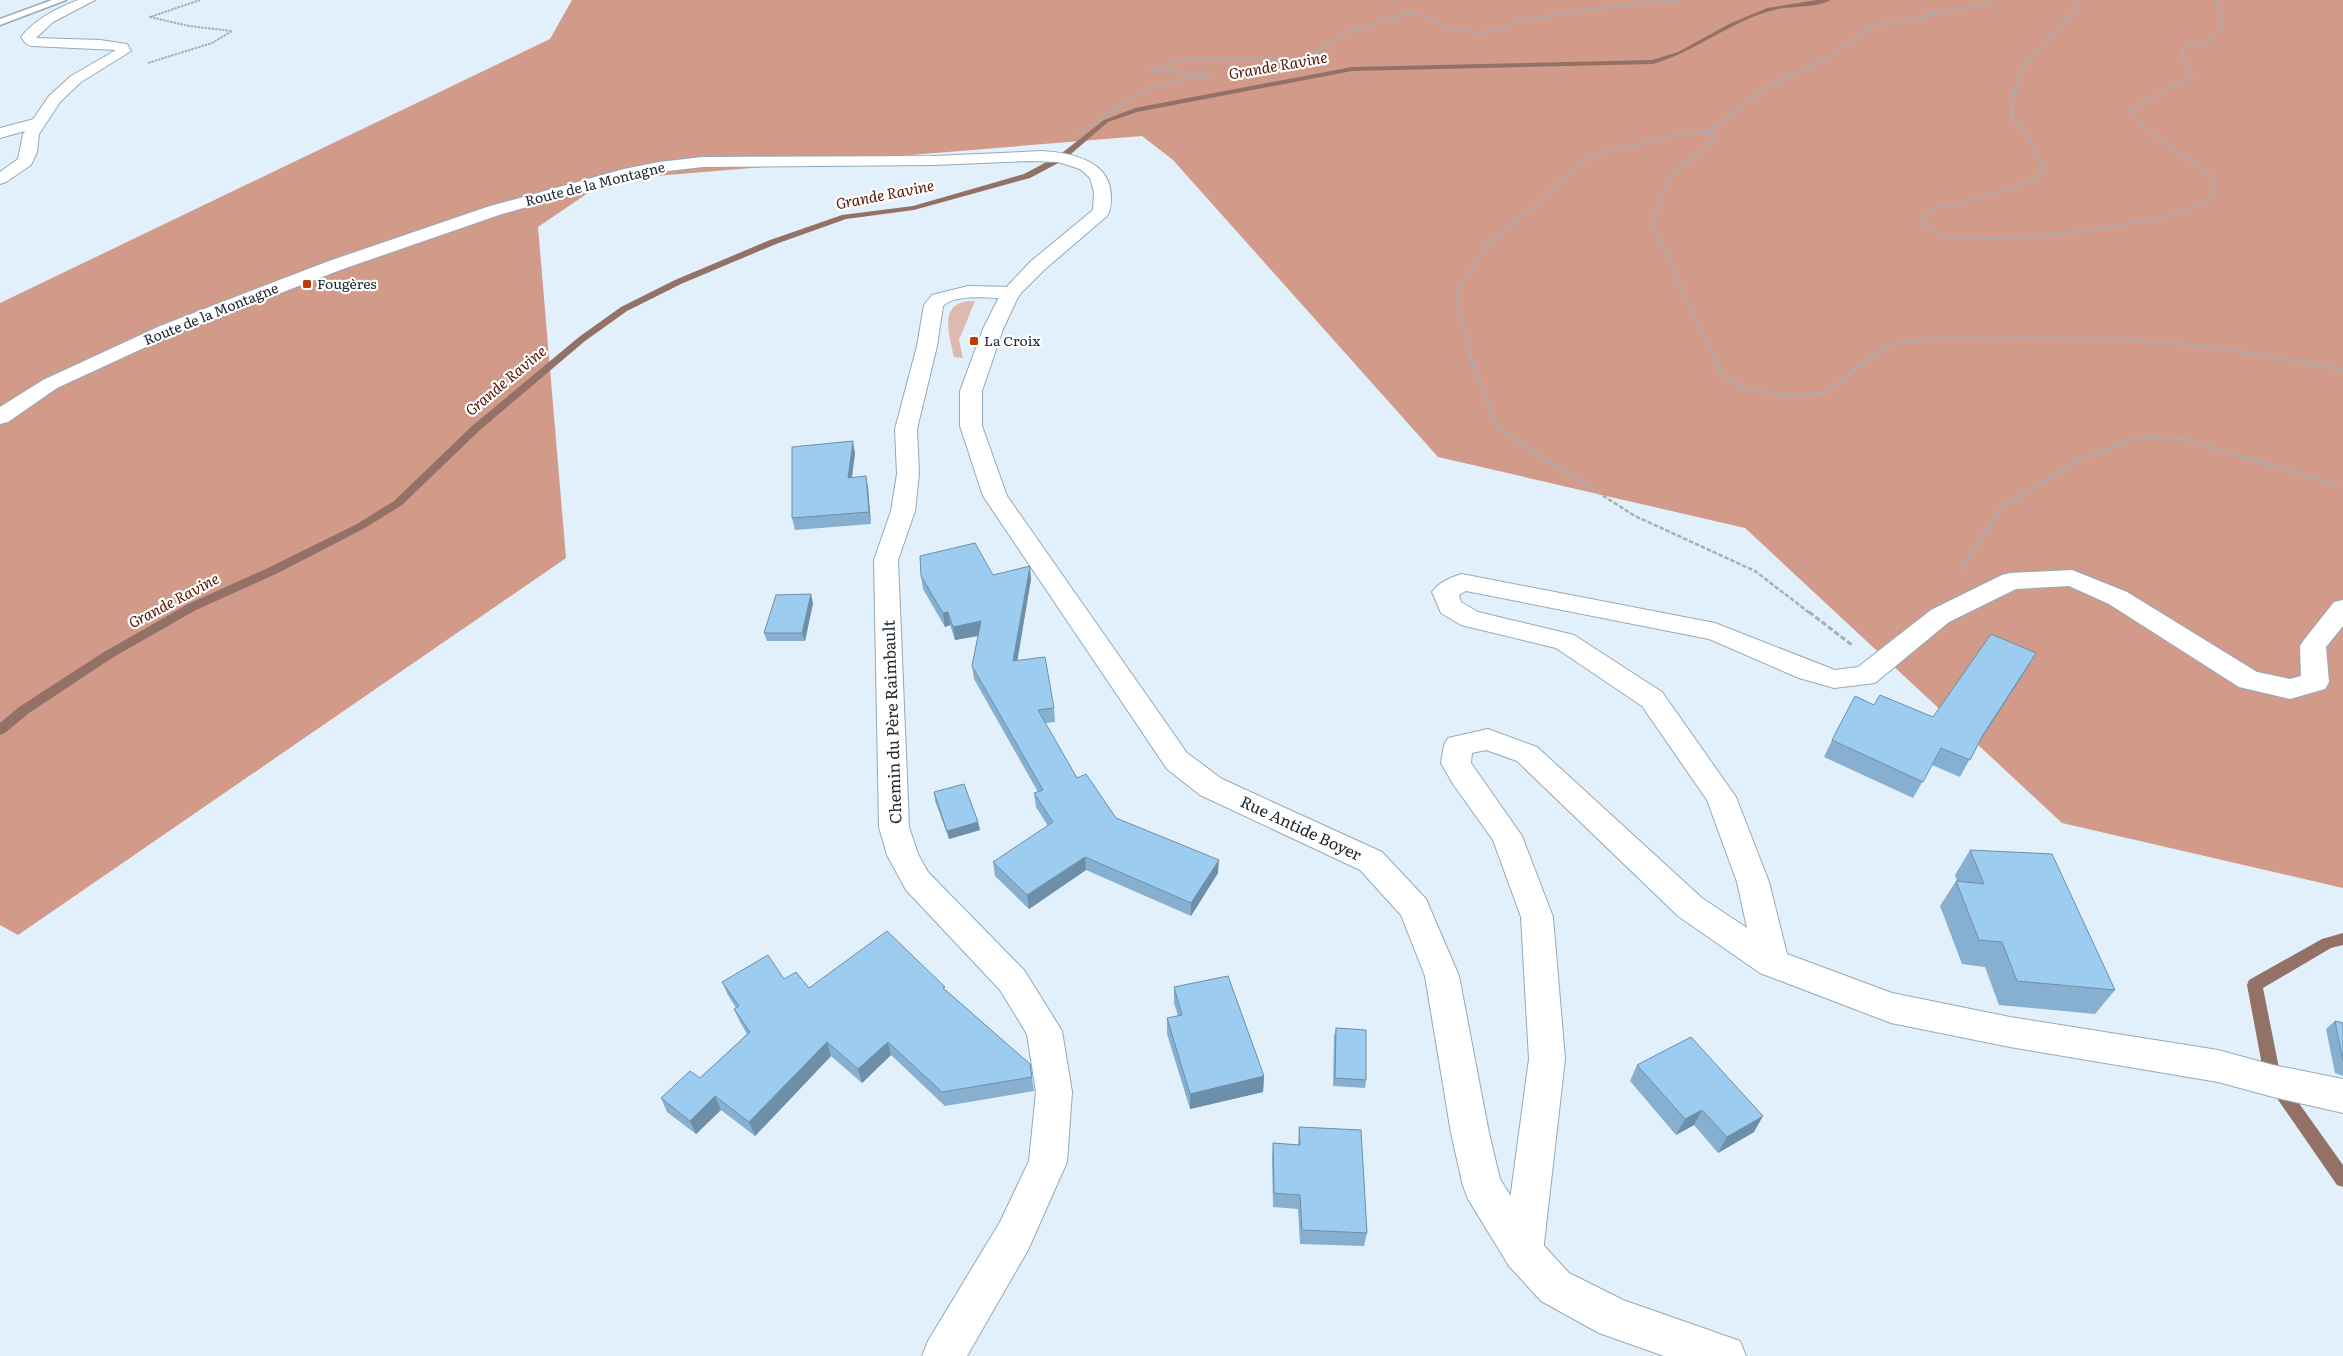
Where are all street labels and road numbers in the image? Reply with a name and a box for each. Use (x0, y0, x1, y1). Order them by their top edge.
street label: Route de la Montagne (523, 156, 667, 210)
street label: Route de la Montagne (140, 277, 281, 349)
street label: Chemin du Père Raimbault (875, 619, 907, 824)
street label: Rue Antide Boyer (1237, 788, 1366, 866)

